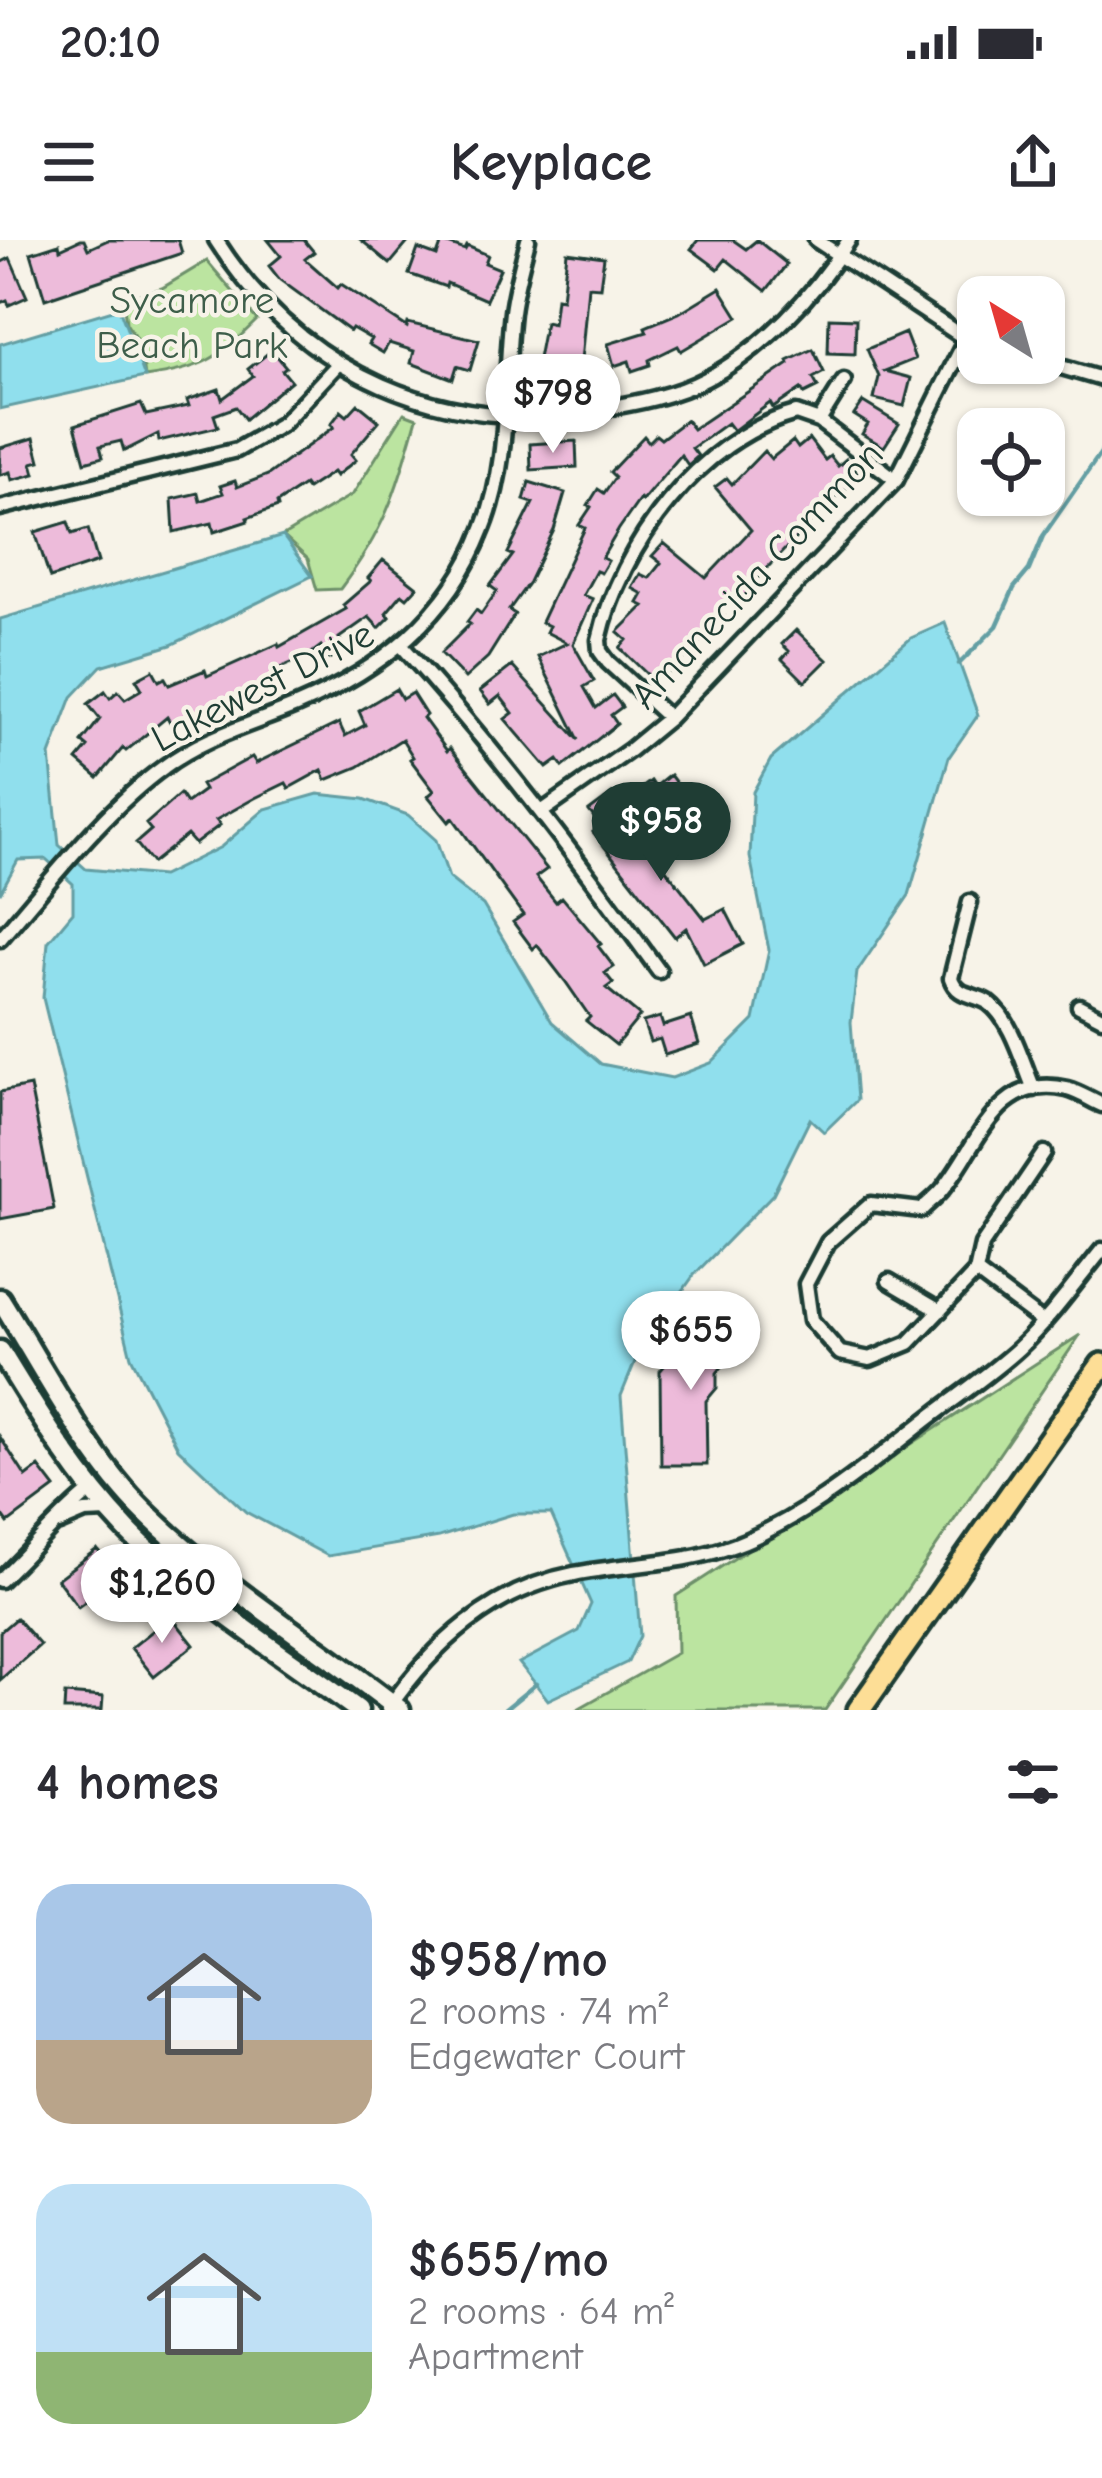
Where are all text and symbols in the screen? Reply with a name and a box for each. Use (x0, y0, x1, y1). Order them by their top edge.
text: 20:10 (60, 16, 161, 68)
icon: menu (36, 129, 102, 195)
icon: share (1000, 129, 1066, 195)
text: Keyplace (450, 131, 652, 194)
north arrow (957, 276, 1065, 384)
map controls (957, 276, 1065, 516)
park label: Sycamore Beach Park (96, 278, 288, 368)
pin: $798 (482, 354, 624, 456)
text: $798 (513, 370, 593, 415)
button: locate (957, 408, 1065, 516)
street label: Amanecida Common (622, 432, 893, 718)
street label: Lakewest Drive (144, 611, 381, 762)
pin: $958 (590, 782, 732, 884)
text: $958 (619, 798, 703, 843)
pin: $655 (620, 1291, 762, 1393)
text: $655 (648, 1307, 734, 1352)
pin: $1,260 (64, 1544, 260, 1646)
text: $1,260 (108, 1560, 216, 1605)
icon: filters (1000, 1749, 1066, 1815)
text: 4 homes (36, 1753, 219, 1812)
text: $958/mo (408, 1930, 608, 1989)
icon: home (132, 1932, 276, 2076)
text: 2 rooms · 74 m² (408, 1989, 668, 2034)
text: Edgewater Court (408, 2034, 684, 2079)
text: $655/mo (408, 2230, 609, 2289)
icon: home (132, 2232, 276, 2376)
text: 2 rooms · 64 m² (408, 2289, 674, 2334)
text: Apartment (408, 2334, 583, 2379)

